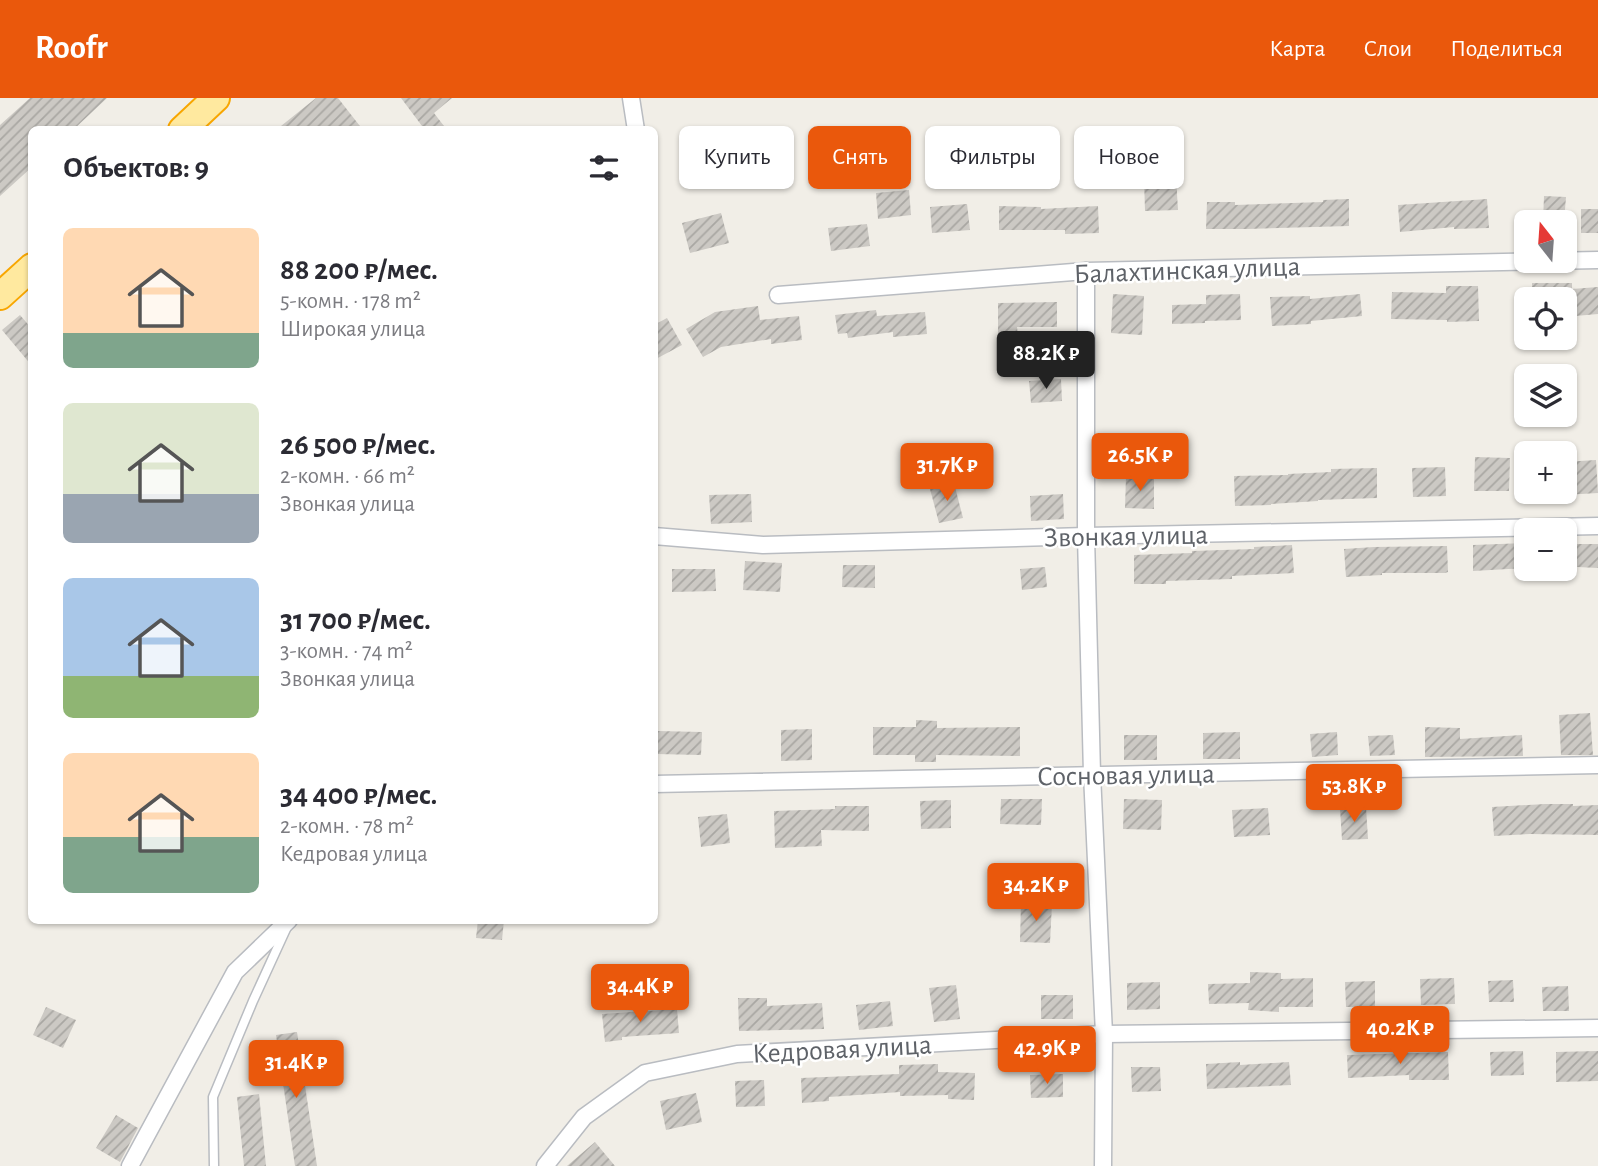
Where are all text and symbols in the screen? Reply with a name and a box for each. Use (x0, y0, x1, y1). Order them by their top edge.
text: Roofr (35, 32, 108, 65)
text: Карта (1269, 37, 1325, 61)
text: Слои (1363, 37, 1412, 61)
text: Поделиться (1450, 37, 1563, 61)
chip: Купить (679, 126, 794, 189)
chip: Снять (808, 126, 911, 189)
chip: Фильтры (925, 126, 1060, 189)
chip: Новое (1074, 126, 1184, 189)
icon: filters (585, 149, 623, 187)
text: Объектов: 9 (63, 153, 209, 183)
north arrow (1514, 210, 1577, 273)
map controls (1514, 210, 1577, 581)
street label: Балахтинская улица (1073, 253, 1301, 289)
text: 88 200 ₽/мес. (280, 255, 438, 285)
icon: home (119, 256, 203, 340)
button: locate (1514, 287, 1577, 350)
text: 5-комн. · 178 m² (280, 290, 421, 313)
text: Широкая улица (280, 318, 426, 341)
pin: 88.2K ₽ (981, 331, 1111, 391)
text: 88.2K ₽ (1013, 342, 1079, 365)
button: layers (1514, 364, 1577, 427)
text: 26 500 ₽/мес. (280, 430, 436, 460)
icon: home (119, 431, 203, 515)
pin: 26.5K ₽ (1075, 434, 1205, 493)
button: + (1514, 441, 1577, 504)
pin: 31.7K ₽ (882, 444, 1012, 503)
text: 26.5K ₽ (1108, 444, 1172, 467)
text: 31.7K ₽ (916, 454, 978, 477)
text: 2-комн. · 66 m² (280, 465, 415, 488)
text: Звонкая улица (280, 493, 415, 516)
button: − (1514, 518, 1577, 581)
street label: Звонкая улица (1044, 522, 1209, 552)
text: 31 700 ₽/мес. (280, 605, 431, 635)
icon: home (119, 606, 203, 690)
text: 3-комн. · 74 m² (280, 640, 413, 663)
text: Звонкая улица (280, 668, 415, 691)
street label: Сосновая улица (1037, 760, 1215, 792)
pin: 53.8K ₽ (1289, 764, 1419, 824)
text: 53.8K ₽ (1322, 775, 1386, 798)
text: 34 400 ₽/мес. (280, 780, 437, 810)
icon: home (119, 781, 203, 865)
text: 2-комн. · 78 m² (280, 815, 414, 838)
text: Кедровая улица (280, 843, 428, 866)
pin: 34.2K ₽ (971, 864, 1101, 923)
text: 34.2K ₽ (1003, 874, 1069, 897)
pin: 34.4K ₽ (575, 964, 705, 1024)
text: 34.4K ₽ (607, 975, 673, 998)
pin: 40.2K ₽ (1335, 1006, 1465, 1066)
text: 40.2K ₽ (1366, 1017, 1434, 1040)
pin: 42.9K ₽ (982, 1026, 1112, 1086)
street label: Кедровая улица (751, 1031, 933, 1069)
text: 42.9K ₽ (1014, 1037, 1080, 1060)
pin: 31.4K ₽ (231, 1040, 361, 1100)
text: 31.4K ₽ (265, 1051, 327, 1074)

